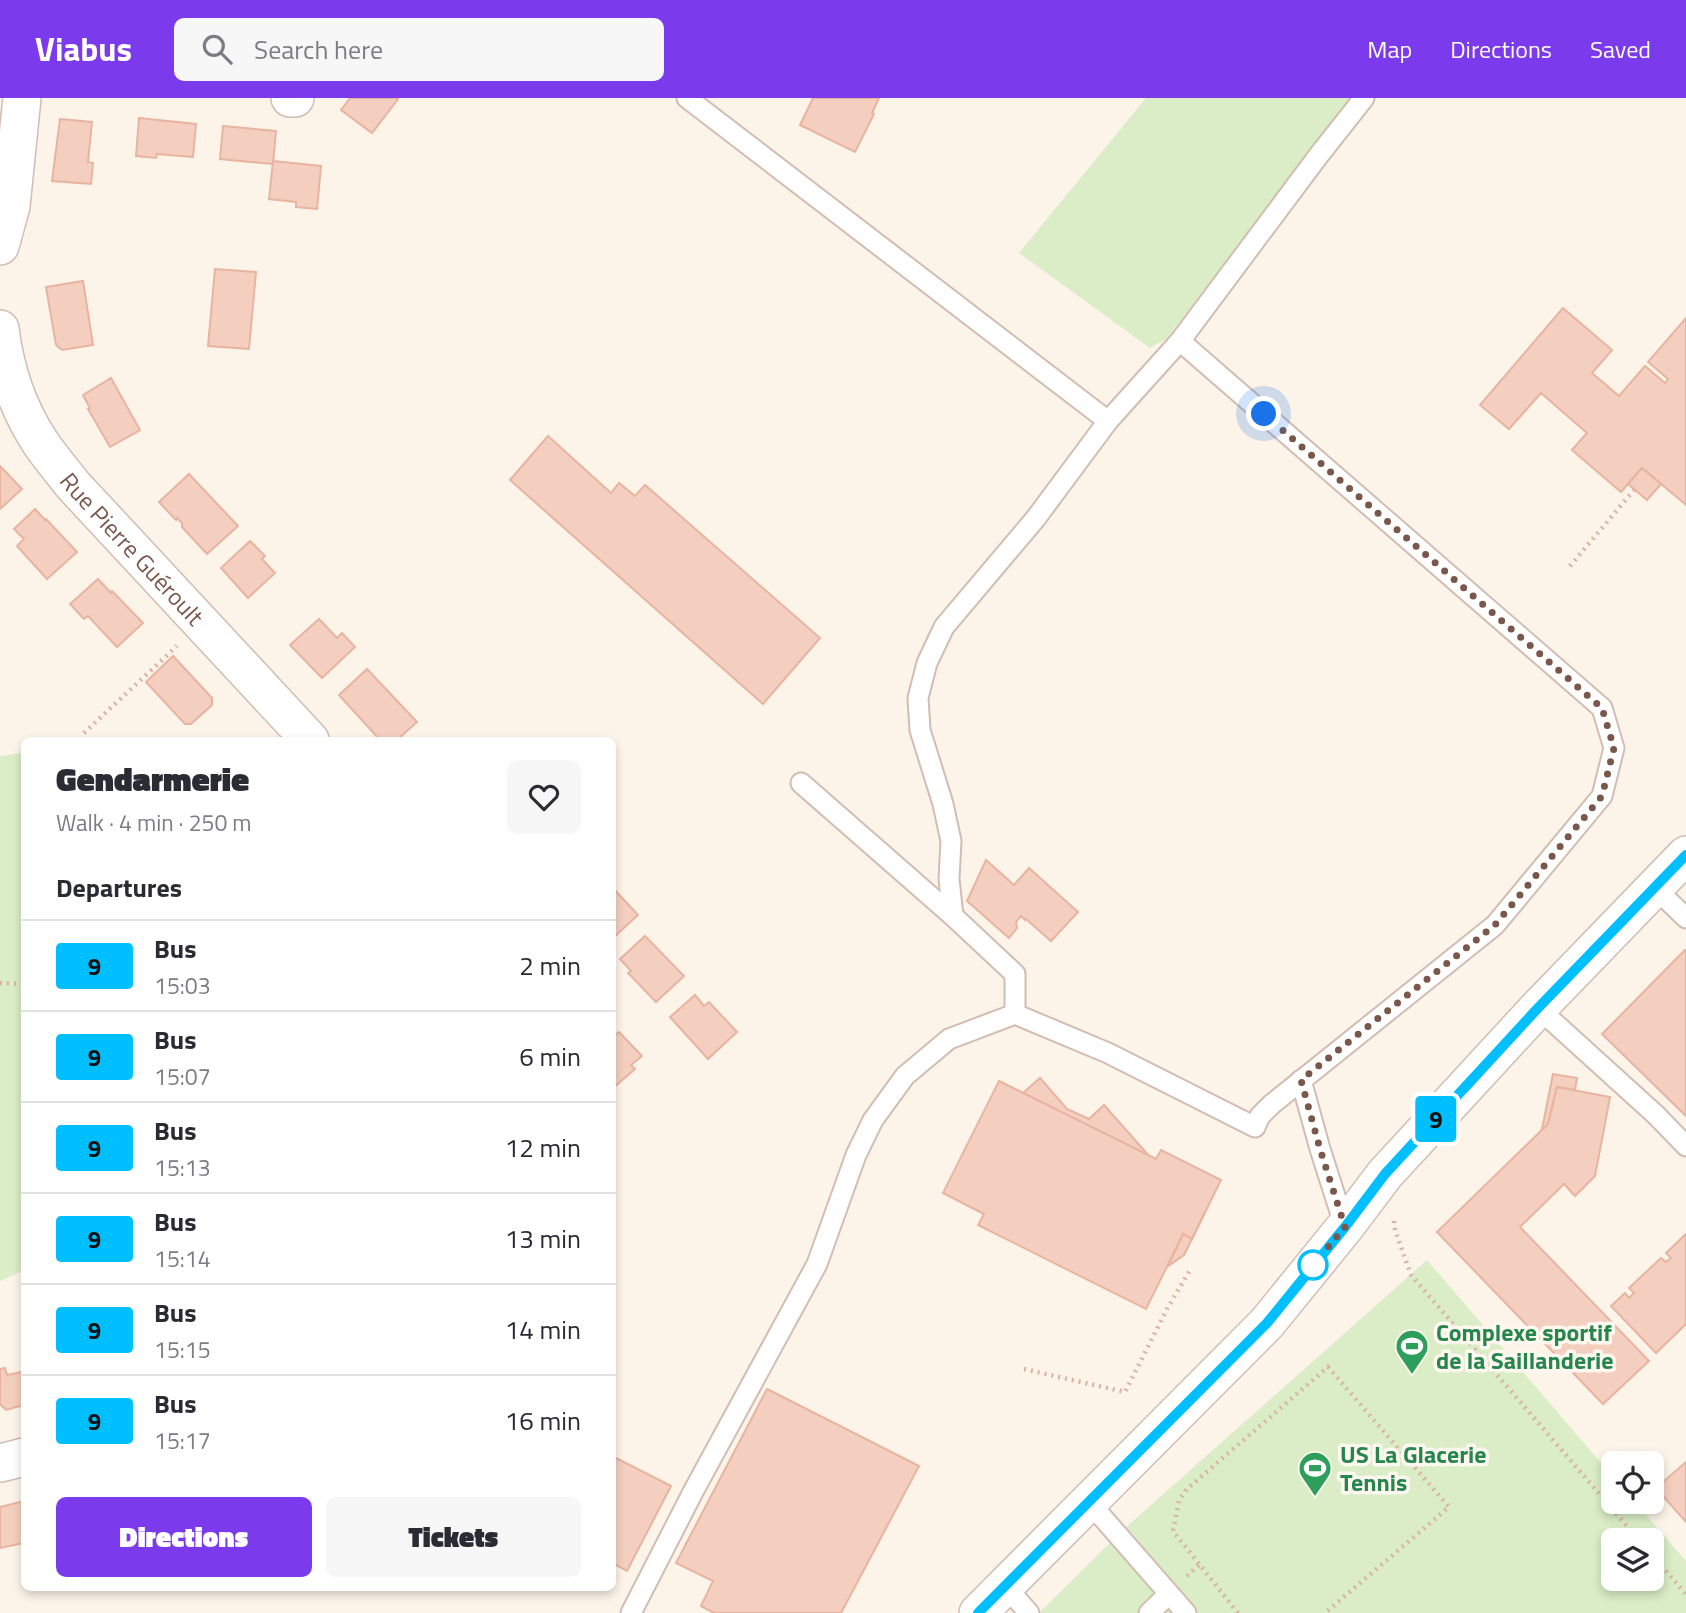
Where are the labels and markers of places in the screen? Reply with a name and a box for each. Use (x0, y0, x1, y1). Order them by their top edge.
unlabelled marker (1298, 1250, 1328, 1280)
place label: Complexe sportif de la Saillanderie (1436, 1314, 1614, 1378)
sports icon: Complexe sportif de la Saillanderie (1393, 1327, 1431, 1376)
place label: US La Glacerie Tennis (1340, 1436, 1487, 1500)
sports icon: US La Glacerie Tennis (1296, 1449, 1334, 1498)

